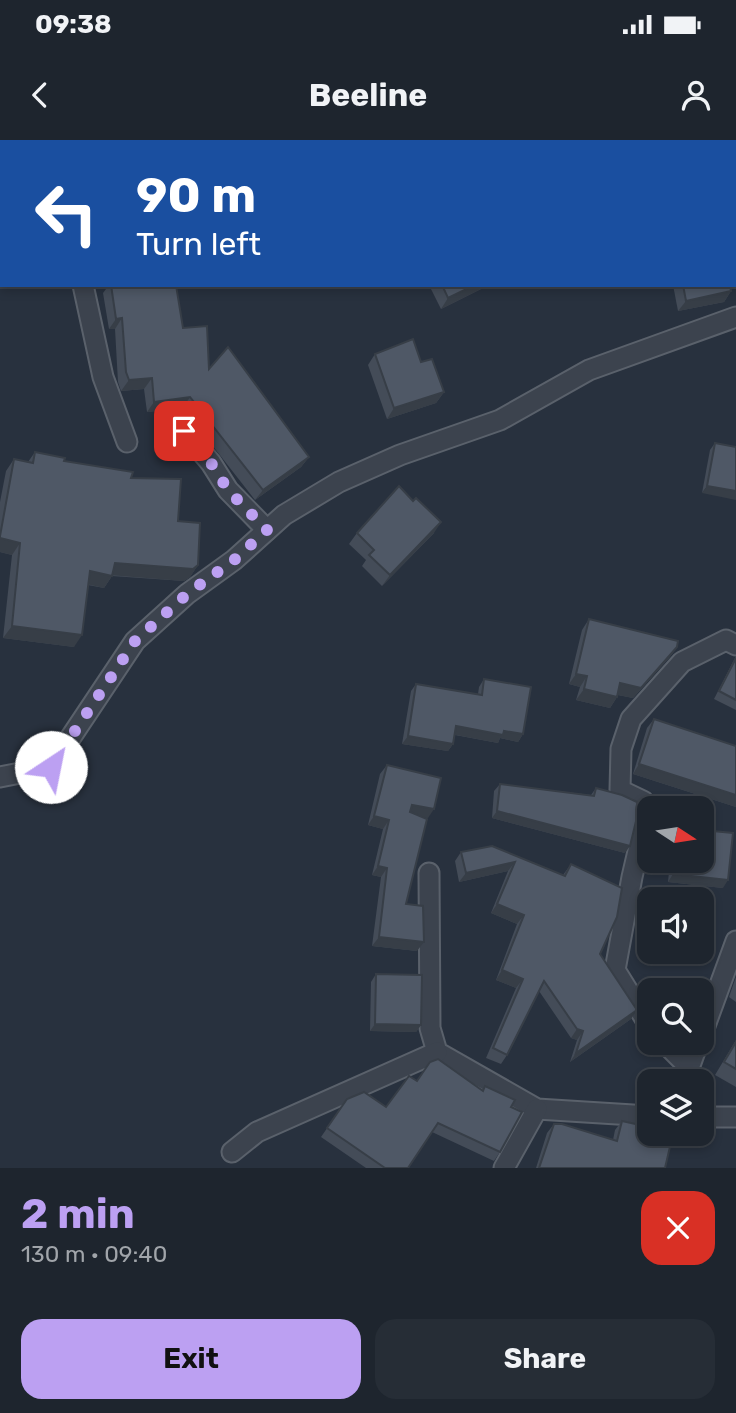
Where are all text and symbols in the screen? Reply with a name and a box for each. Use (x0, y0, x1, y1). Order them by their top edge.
text: 09:38 (35, 9, 112, 40)
icon: back (21, 76, 59, 114)
text: Beeline (309, 76, 427, 114)
icon: person (677, 76, 715, 114)
text: 90 m (136, 166, 256, 224)
icon: left (21, 168, 112, 259)
text: Turn left (136, 225, 261, 263)
pin (154, 401, 214, 461)
icon: arrive (165, 412, 203, 450)
position arrow (14, 730, 88, 804)
north arrow (637, 796, 714, 873)
map controls (637, 796, 714, 1146)
button: sound (637, 887, 714, 964)
button: search (637, 978, 714, 1055)
button: layers (637, 1069, 714, 1146)
text: 2 min (21, 1189, 135, 1239)
button: close (641, 1191, 715, 1265)
text: 130 m · 09:40 (21, 1240, 167, 1268)
button: Exit (21, 1319, 361, 1399)
button: Share (375, 1319, 715, 1399)

